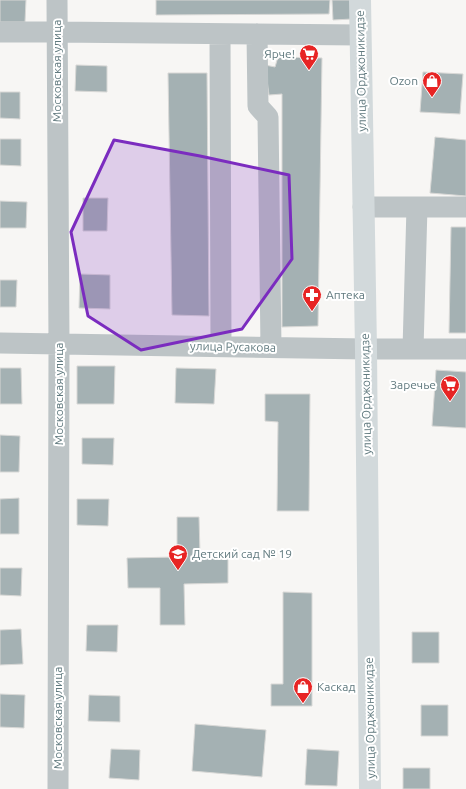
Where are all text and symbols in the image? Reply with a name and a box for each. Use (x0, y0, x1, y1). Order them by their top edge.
street label: улица Орджоникидзе (353, 10, 368, 132)
street label: Московская улица (50, 20, 63, 122)
supermarket icon: Ярче! (298, 43, 320, 71)
place label: Ярче! (264, 47, 295, 60)
shop icon: Ozon (421, 70, 443, 98)
place label: Ozon (389, 74, 418, 87)
pharmacy icon: Аптека (301, 284, 323, 312)
place label: Аптека (326, 288, 365, 301)
street label: улица Орджоникидзе (358, 333, 373, 455)
street label: улица Русакова (190, 339, 276, 354)
street label: Московская улица (52, 343, 65, 445)
supermarket icon: Заречье (439, 374, 461, 402)
place label: Заречье (390, 378, 436, 391)
school or university icon: Детский сад № 19 (167, 543, 189, 571)
place label: Детский сад № 19 (192, 547, 292, 560)
street label: улица Орджоникидзе (362, 657, 377, 779)
street label: Московская улица (51, 667, 64, 769)
shop icon: Каскад (292, 676, 314, 704)
place label: Каскад (317, 680, 355, 693)

